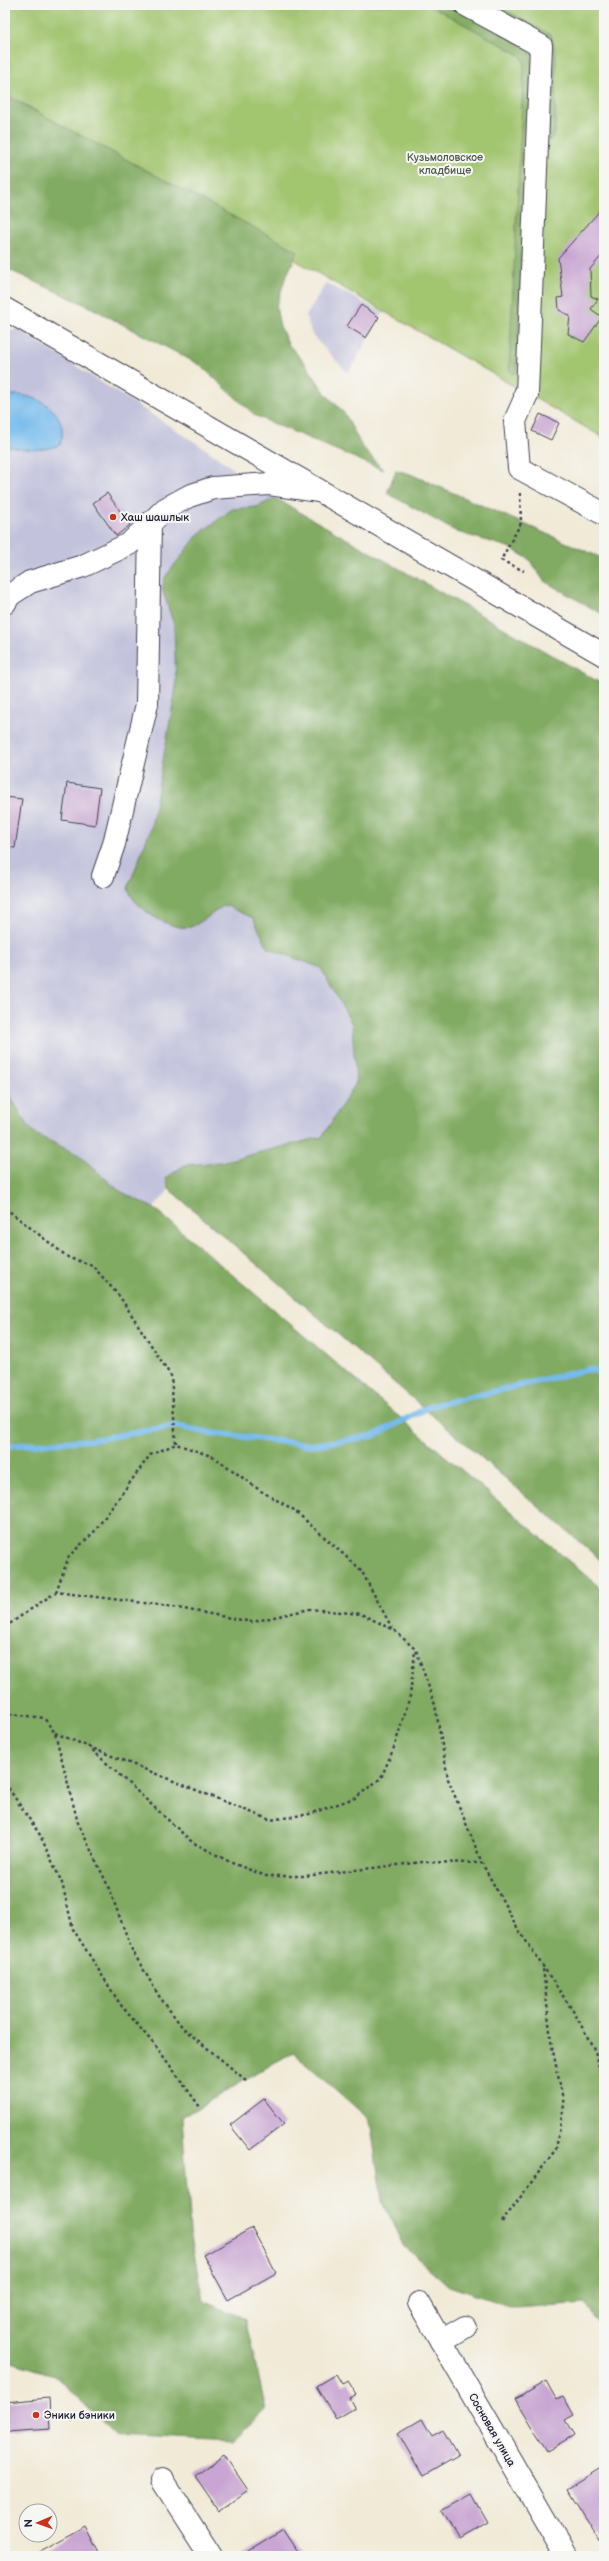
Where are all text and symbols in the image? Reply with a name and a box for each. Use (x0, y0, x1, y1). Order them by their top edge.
park label: Кузьмоловское кладбище (407, 151, 483, 177)
place label: Хаш шашлык (121, 511, 189, 524)
marker: Хаш шашлык (108, 512, 118, 522)
street label: Сосновая улица (466, 2391, 518, 2469)
place label: Эники бэники (44, 2409, 115, 2422)
marker: Эники бэники (31, 2410, 41, 2420)
north arrow (18, 2503, 58, 2543)
text: N (22, 2519, 35, 2528)

